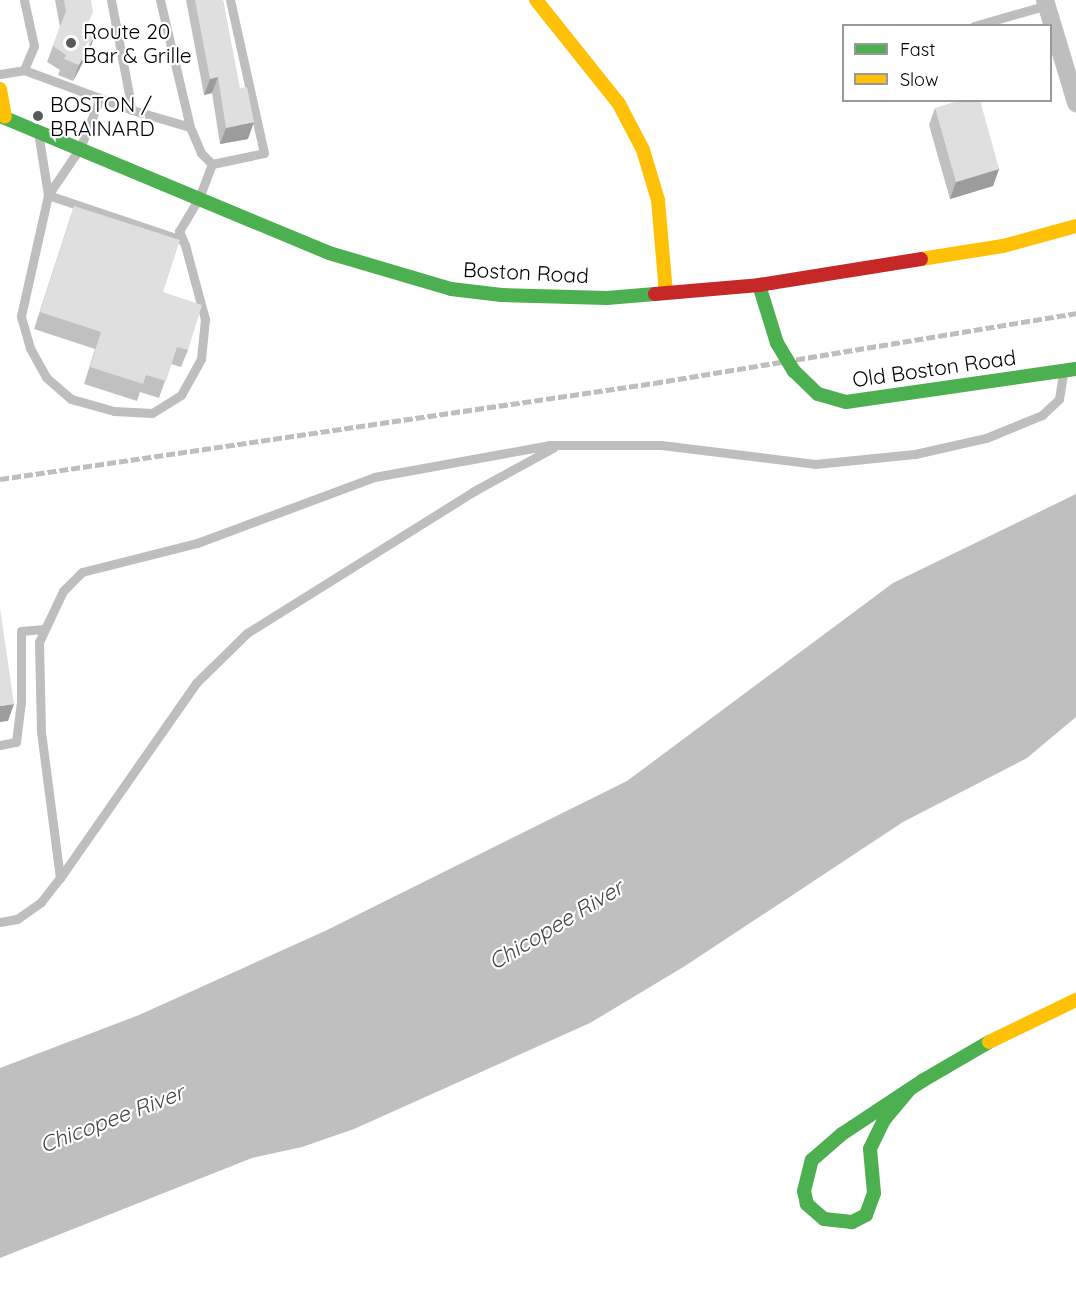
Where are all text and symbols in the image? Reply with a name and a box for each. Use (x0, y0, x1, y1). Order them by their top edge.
place label: Route 20 Bar & Grille (83, 18, 192, 68)
legend (842, 24, 1052, 102)
marker: Route 20 Bar & Grille (64, 36, 78, 50)
text: Fast (900, 38, 935, 61)
text: Slow (900, 68, 938, 91)
place label: BOSTON / BRAINARD (50, 91, 155, 141)
marker: BOSTON / BRAINARD (31, 109, 45, 123)
street label: Boston Road (463, 256, 589, 288)
street label: Old Boston Road (851, 344, 1017, 392)
water label: Chicopee River (484, 874, 628, 976)
water label: Chicopee River (36, 1079, 188, 1159)

